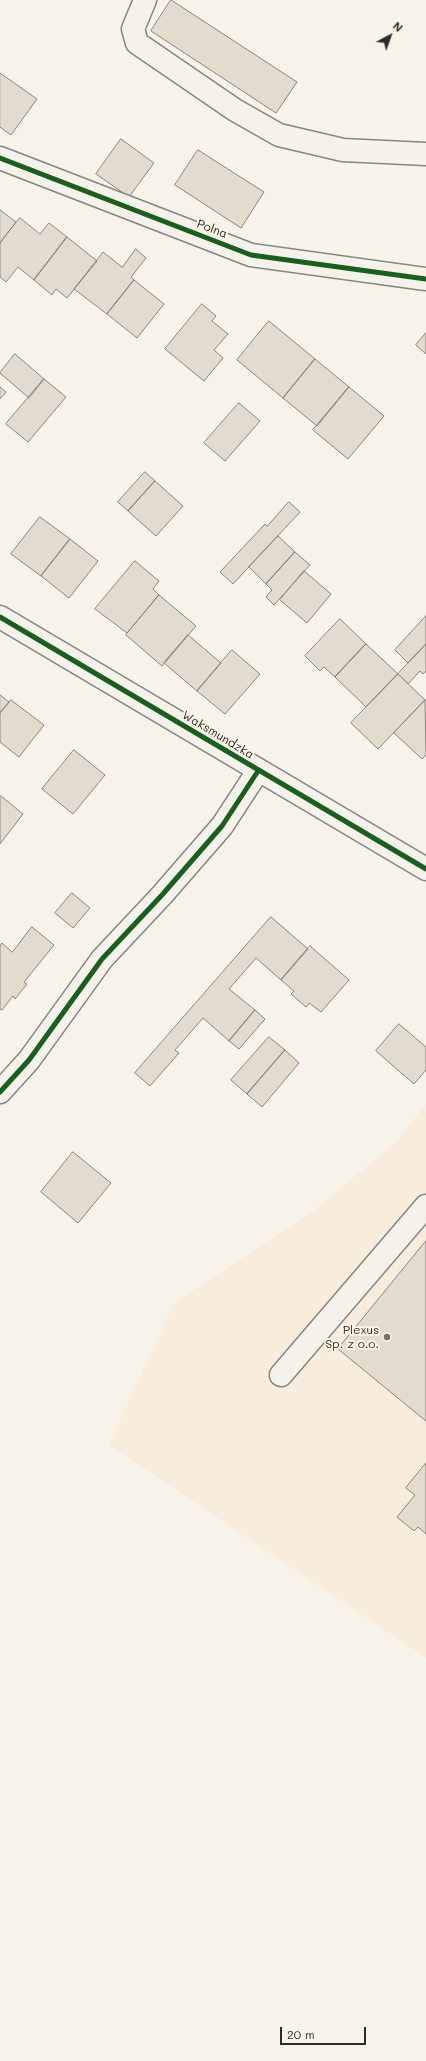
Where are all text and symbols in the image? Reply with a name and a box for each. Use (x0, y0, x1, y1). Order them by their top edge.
north arrow (370, 16, 410, 56)
text: N (390, 18, 406, 35)
street label: Polna (195, 217, 229, 241)
street label: Waksmundzka (180, 708, 256, 762)
place label: Plexus Sp. z o.o. (326, 1323, 379, 1351)
marker: Plexus Sp. z o.o. (382, 1332, 392, 1342)
scale bar (282, 2019, 368, 2045)
text: 20 m (287, 2026, 315, 2042)

